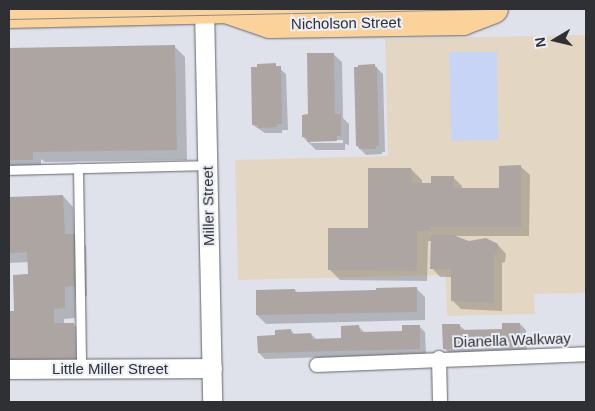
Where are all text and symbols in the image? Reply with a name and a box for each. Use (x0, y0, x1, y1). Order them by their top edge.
street label: Nicholson Street (291, 13, 401, 33)
north arrow (530, 15, 580, 65)
text: N (531, 36, 549, 49)
street label: Miller Street (198, 166, 218, 246)
street label: Dianella Walkway (453, 329, 571, 351)
street label: Little Miller Street (52, 360, 168, 378)

